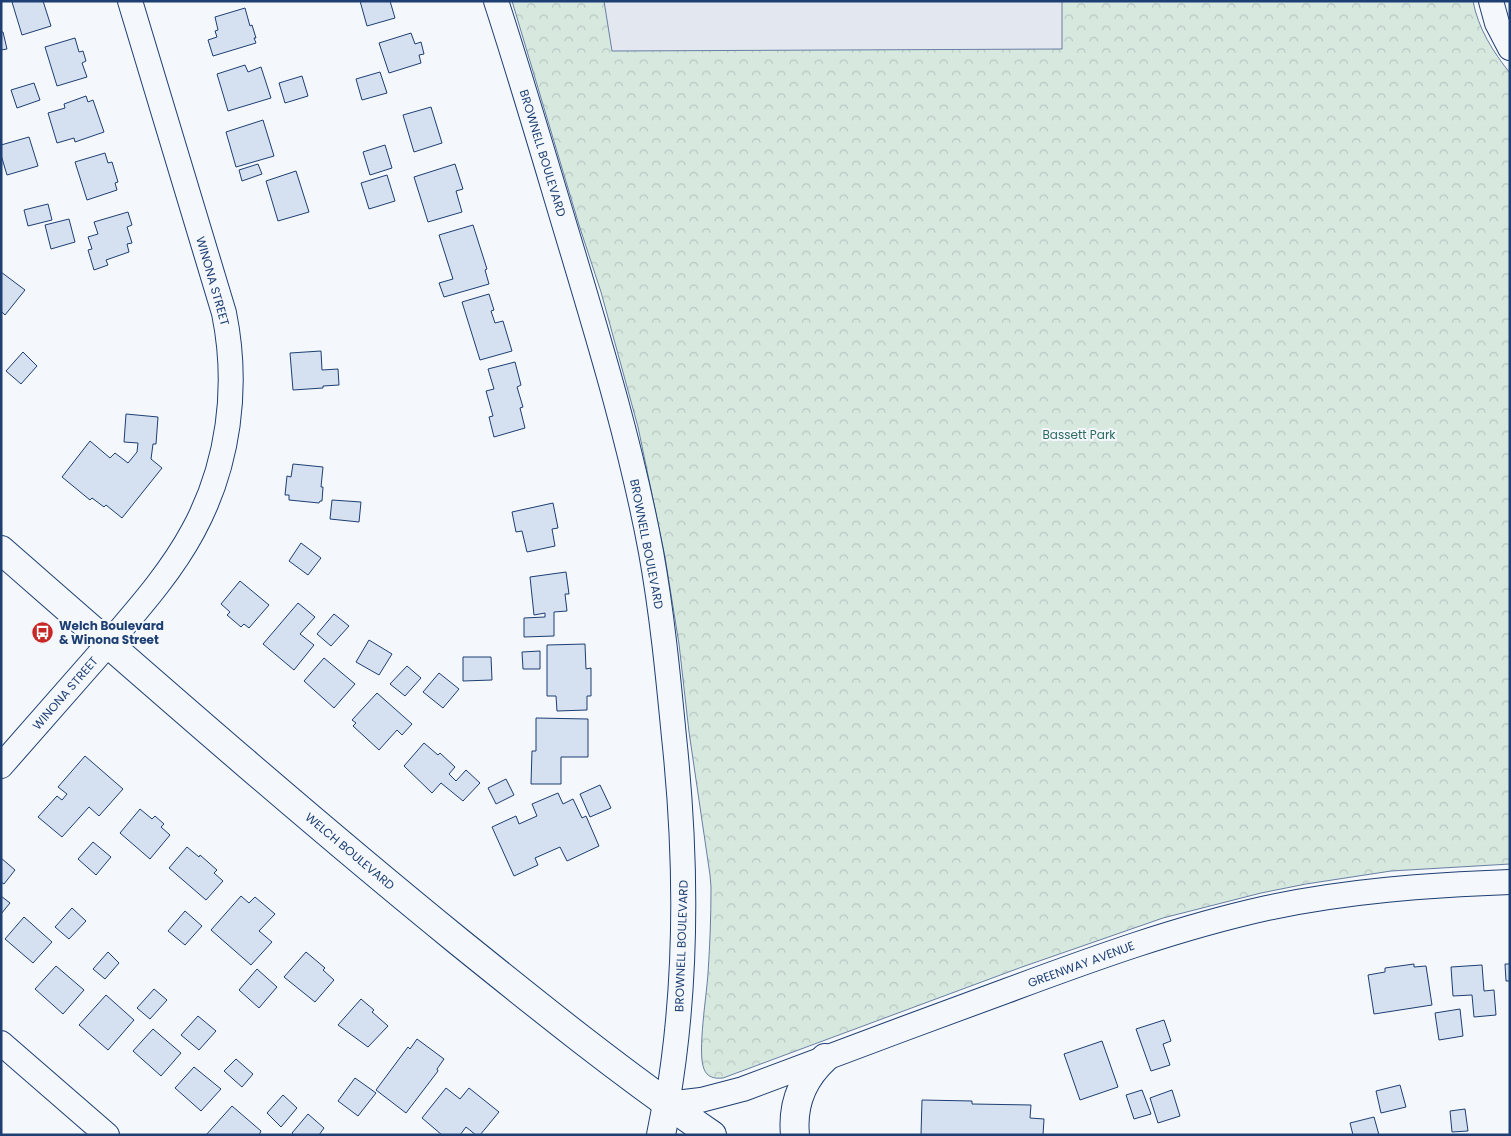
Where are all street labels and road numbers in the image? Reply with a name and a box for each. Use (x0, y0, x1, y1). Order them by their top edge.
street label: BROWNELL BOULEVARD (516, 87, 570, 219)
street label: WINONA STREET (192, 234, 234, 328)
street label: BROWNELL BOULEVARD (626, 478, 668, 610)
street label: WINONA STREET (28, 652, 102, 733)
street label: WELCH BOULEVARD (302, 808, 398, 894)
street label: BROWNELL BOULEVARD (670, 880, 692, 1012)
street label: GREENWAY AVENUE (1025, 937, 1137, 991)

